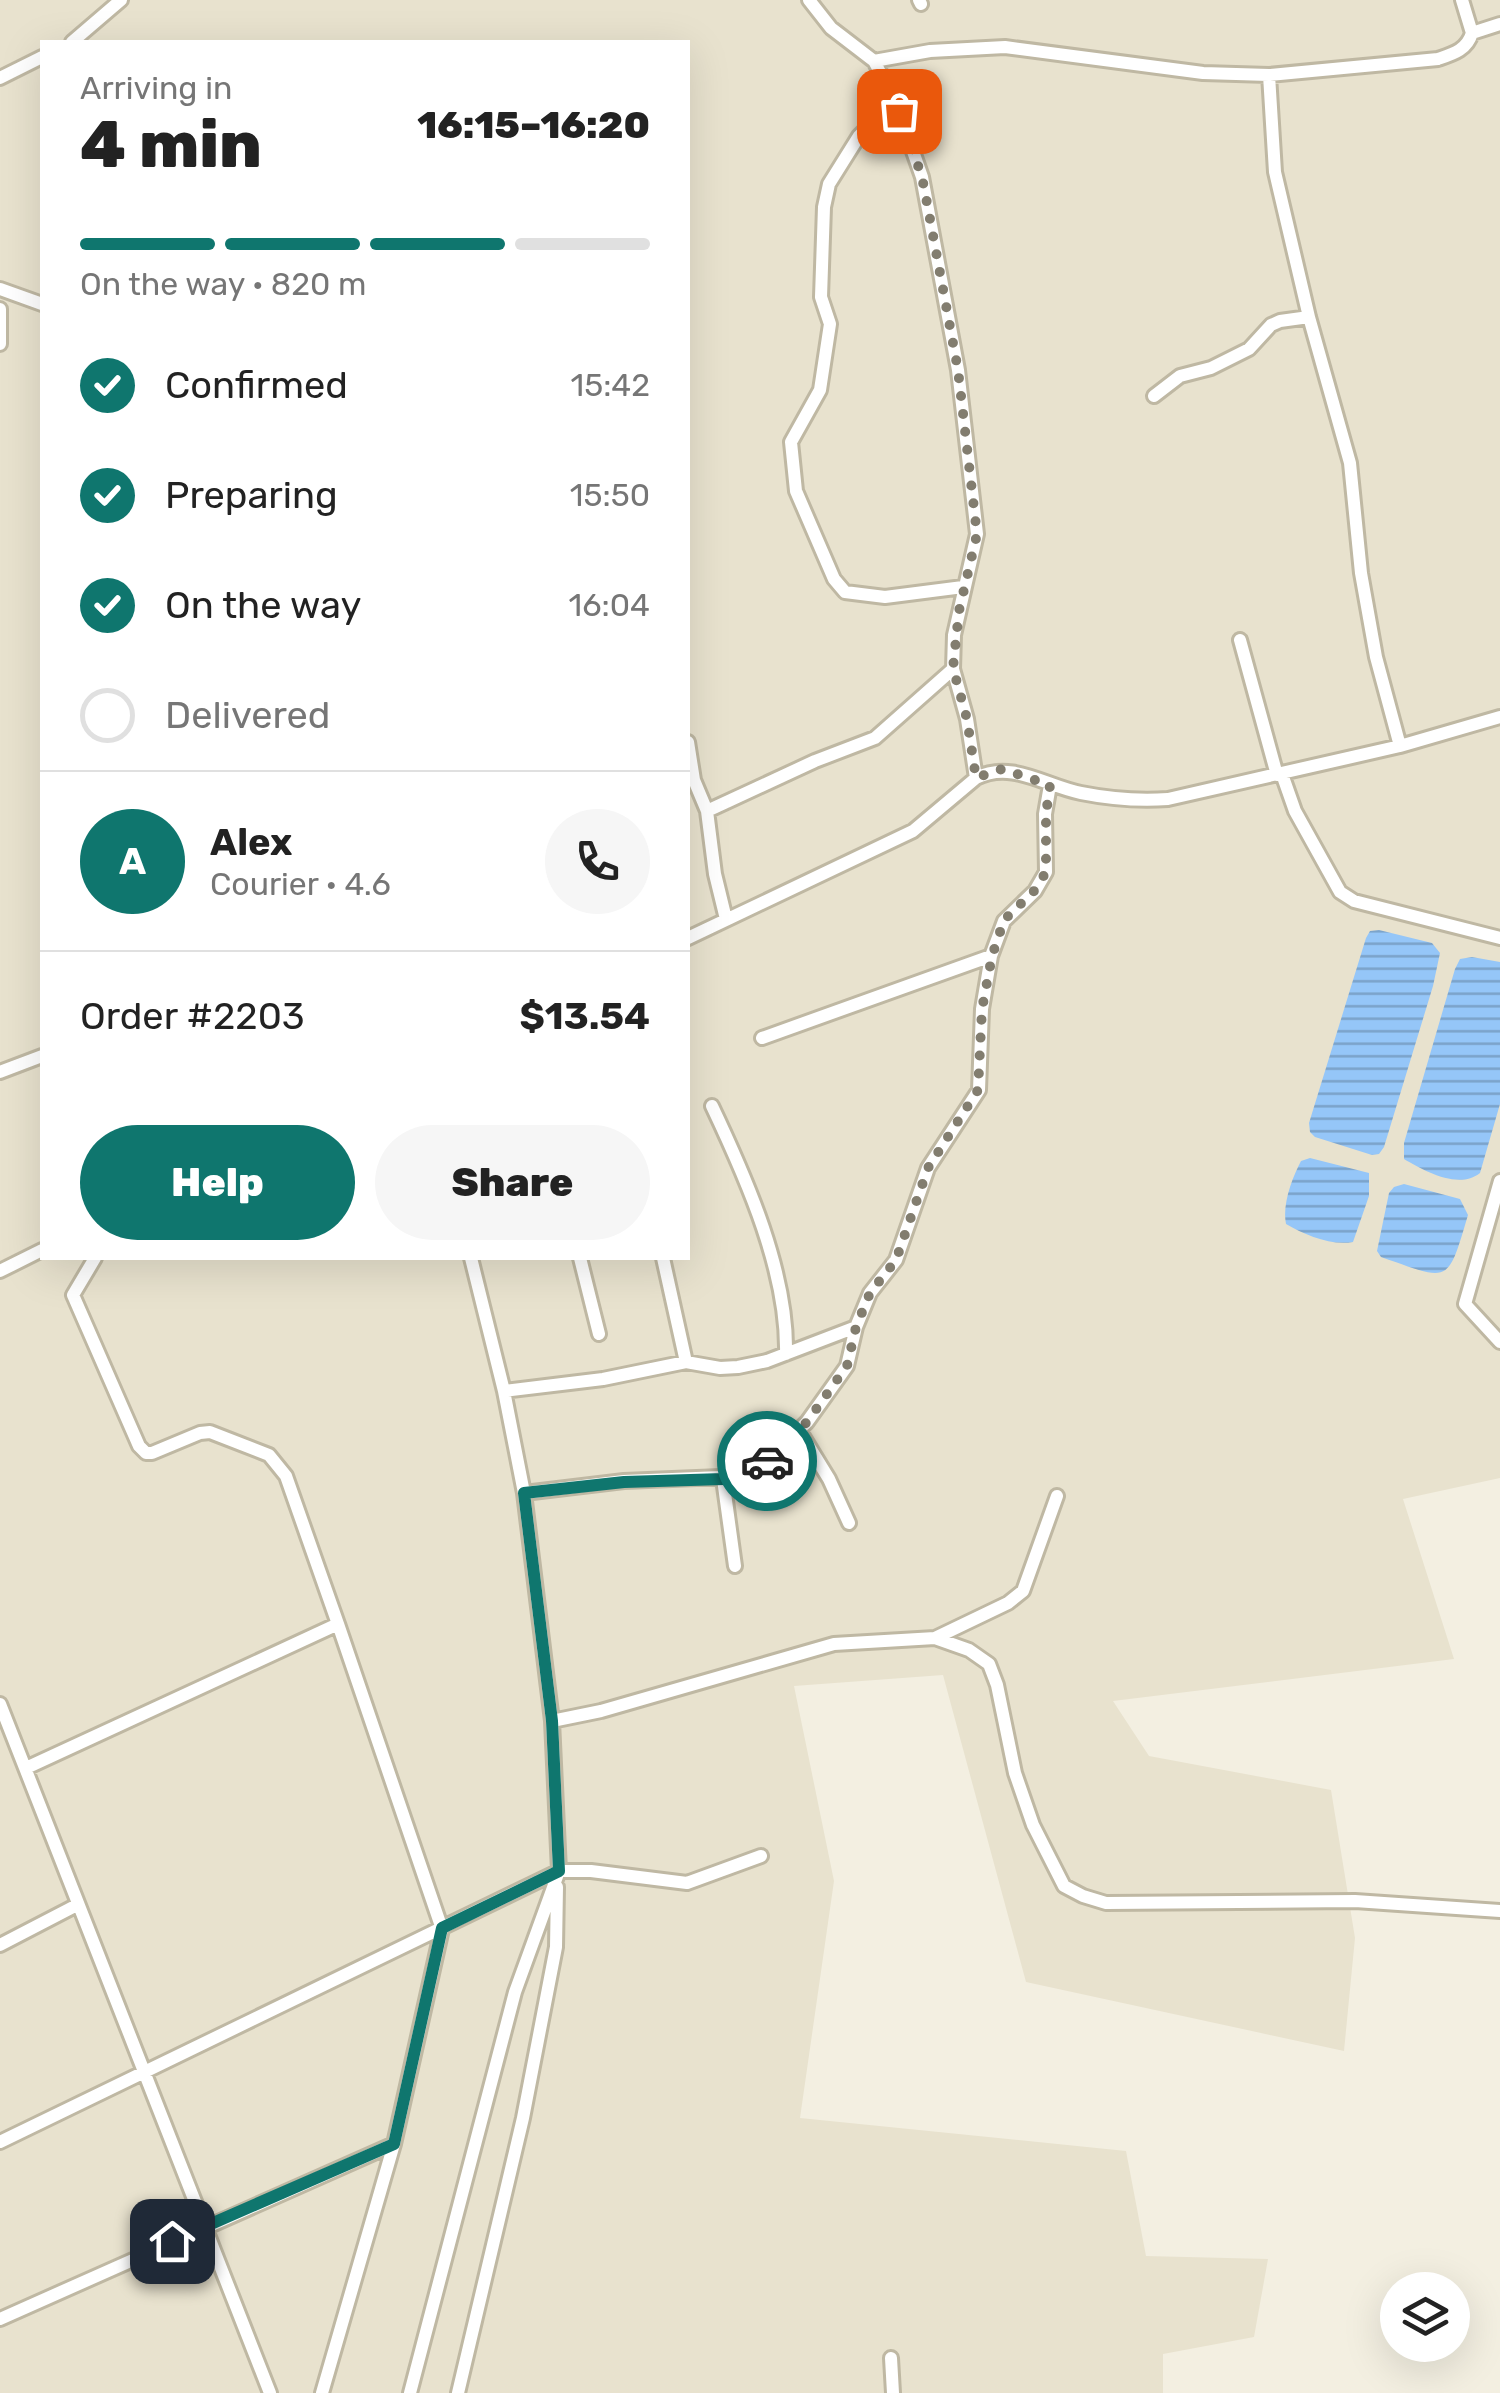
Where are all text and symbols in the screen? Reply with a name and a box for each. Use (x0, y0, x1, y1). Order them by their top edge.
text: Arriving in (80, 69, 232, 107)
pin (857, 69, 942, 154)
icon: bag (872, 84, 927, 139)
text: 16:15–16:20 (417, 102, 650, 148)
text: 4 min (80, 106, 262, 183)
text: On the way · 820 m (80, 265, 367, 303)
icon: check (80, 358, 135, 413)
text: Confirmed (165, 362, 348, 408)
text: 15:42 (570, 366, 650, 404)
icon: check (80, 468, 135, 523)
text: Preparing (165, 472, 338, 518)
text: 15:50 (570, 476, 650, 514)
icon: check (80, 578, 135, 633)
text: On the way (165, 582, 361, 628)
text: 16:04 (569, 586, 650, 624)
text: Delivered (165, 692, 330, 738)
button: phone (545, 809, 650, 914)
text: Alex (210, 819, 292, 865)
text: A (119, 838, 146, 884)
text: Courier · 4.6 (210, 865, 391, 903)
text: Order #2203 (80, 993, 305, 1039)
text: $13.54 (519, 993, 650, 1039)
button: Help (80, 1125, 355, 1240)
button: Share (375, 1125, 650, 1240)
courier (717, 1411, 817, 1511)
icon: car (740, 1434, 795, 1489)
pin (130, 2199, 215, 2284)
icon: home (145, 2214, 200, 2269)
map controls (1380, 2272, 1470, 2362)
button: layers (1380, 2272, 1470, 2362)

